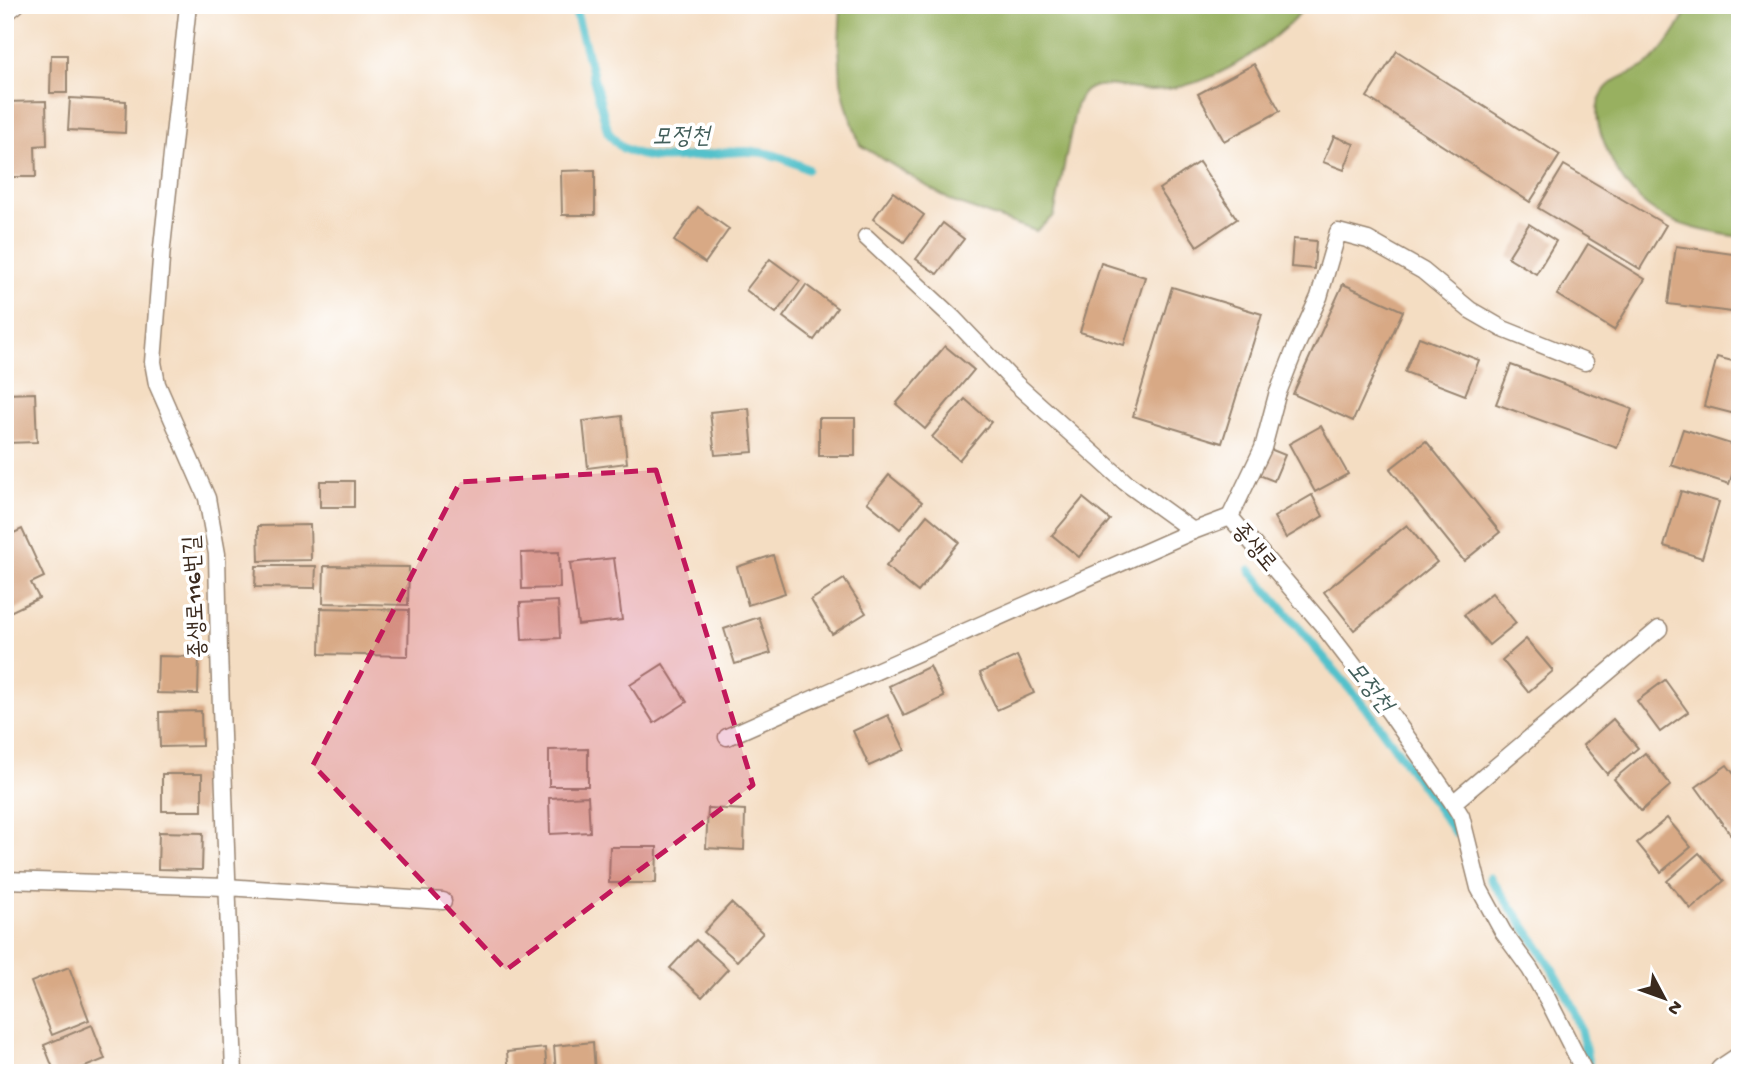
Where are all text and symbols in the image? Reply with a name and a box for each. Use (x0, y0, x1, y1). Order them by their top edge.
water label: 모정천 (652, 123, 713, 154)
street label: 종생로 (1225, 518, 1282, 578)
street label: 종생로116번길 (180, 535, 213, 659)
water label: 모정천 (1339, 657, 1399, 722)
north arrow (1630, 962, 1700, 1032)
text: N (1661, 995, 1687, 1019)

